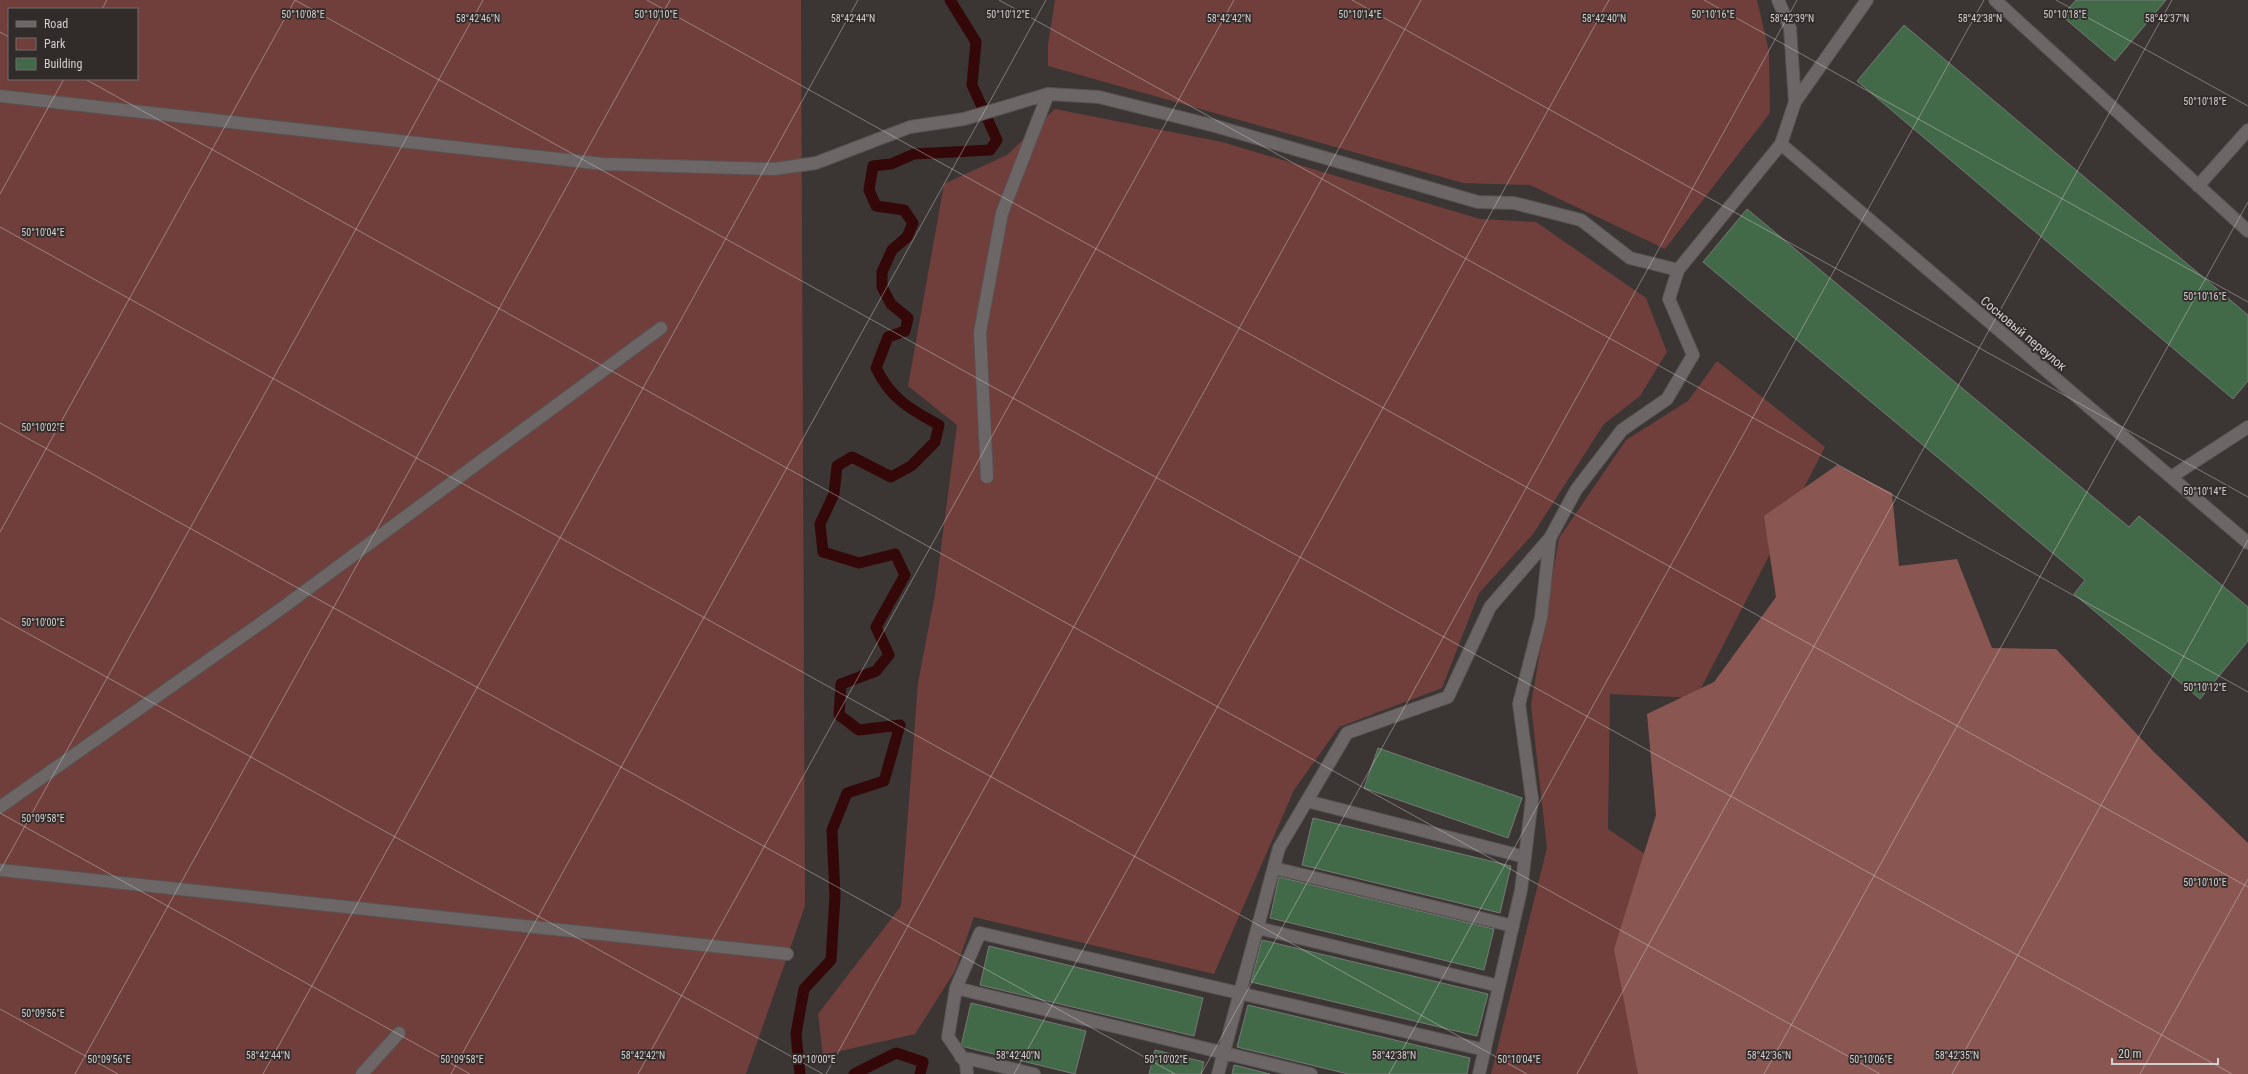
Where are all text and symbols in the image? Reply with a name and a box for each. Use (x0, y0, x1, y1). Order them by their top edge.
legend (8, 8, 138, 80)
text: 50°10'08"E (281, 9, 325, 20)
text: 50°10'10"E (634, 9, 678, 20)
text: 50°10'12"E (986, 9, 1030, 20)
text: 50°10'14"E (1338, 9, 1382, 20)
text: 50°10'16"E (1691, 9, 1735, 20)
text: 50°10'18"E (2043, 9, 2087, 20)
text: 58°42'46"N (456, 13, 500, 24)
text: 58°42'44"N (831, 13, 875, 24)
text: 58°42'42"N (1207, 13, 1251, 24)
text: 58°42'40"N (1582, 13, 1626, 24)
text: 58°42'39"N (1770, 13, 1814, 24)
text: 58°42'38"N (1958, 13, 2002, 24)
text: 58°42'37"N (2145, 13, 2189, 24)
text: Road (44, 17, 68, 31)
text: Park (44, 37, 66, 51)
text: Building (44, 57, 82, 71)
text: 50°10'18"E (2183, 96, 2227, 107)
text: 50°10'04"E (21, 227, 65, 238)
text: 50°10'16"E (2183, 291, 2227, 302)
street label: Сосновый переулок (1978, 293, 2070, 374)
text: 50°10'02"E (21, 422, 65, 433)
text: 50°10'14"E (2183, 486, 2227, 497)
text: 50°10'00"E (21, 617, 65, 628)
text: 50°10'12"E (2183, 682, 2227, 693)
text: 50°09'58"E (21, 813, 65, 824)
text: 50°10'10"E (2183, 877, 2227, 888)
text: 50°09'56"E (21, 1008, 65, 1019)
scale bar (2112, 1040, 2218, 1066)
text: 20 m (2118, 1047, 2142, 1061)
text: 58°42'44"N (246, 1050, 290, 1061)
text: 58°42'42"N (621, 1050, 665, 1061)
text: 58°42'40"N (996, 1050, 1040, 1061)
text: 58°42'38"N (1372, 1050, 1416, 1061)
text: 58°42'36"N (1747, 1050, 1791, 1061)
text: 58°42'35"N (1935, 1050, 1979, 1061)
text: 50°09'56"E (87, 1054, 131, 1065)
text: 50°09'58"E (440, 1054, 484, 1065)
text: 50°10'00"E (792, 1054, 836, 1065)
text: 50°10'02"E (1144, 1054, 1188, 1065)
text: 50°10'04"E (1497, 1054, 1541, 1065)
text: 50°10'06"E (1849, 1054, 1893, 1065)

